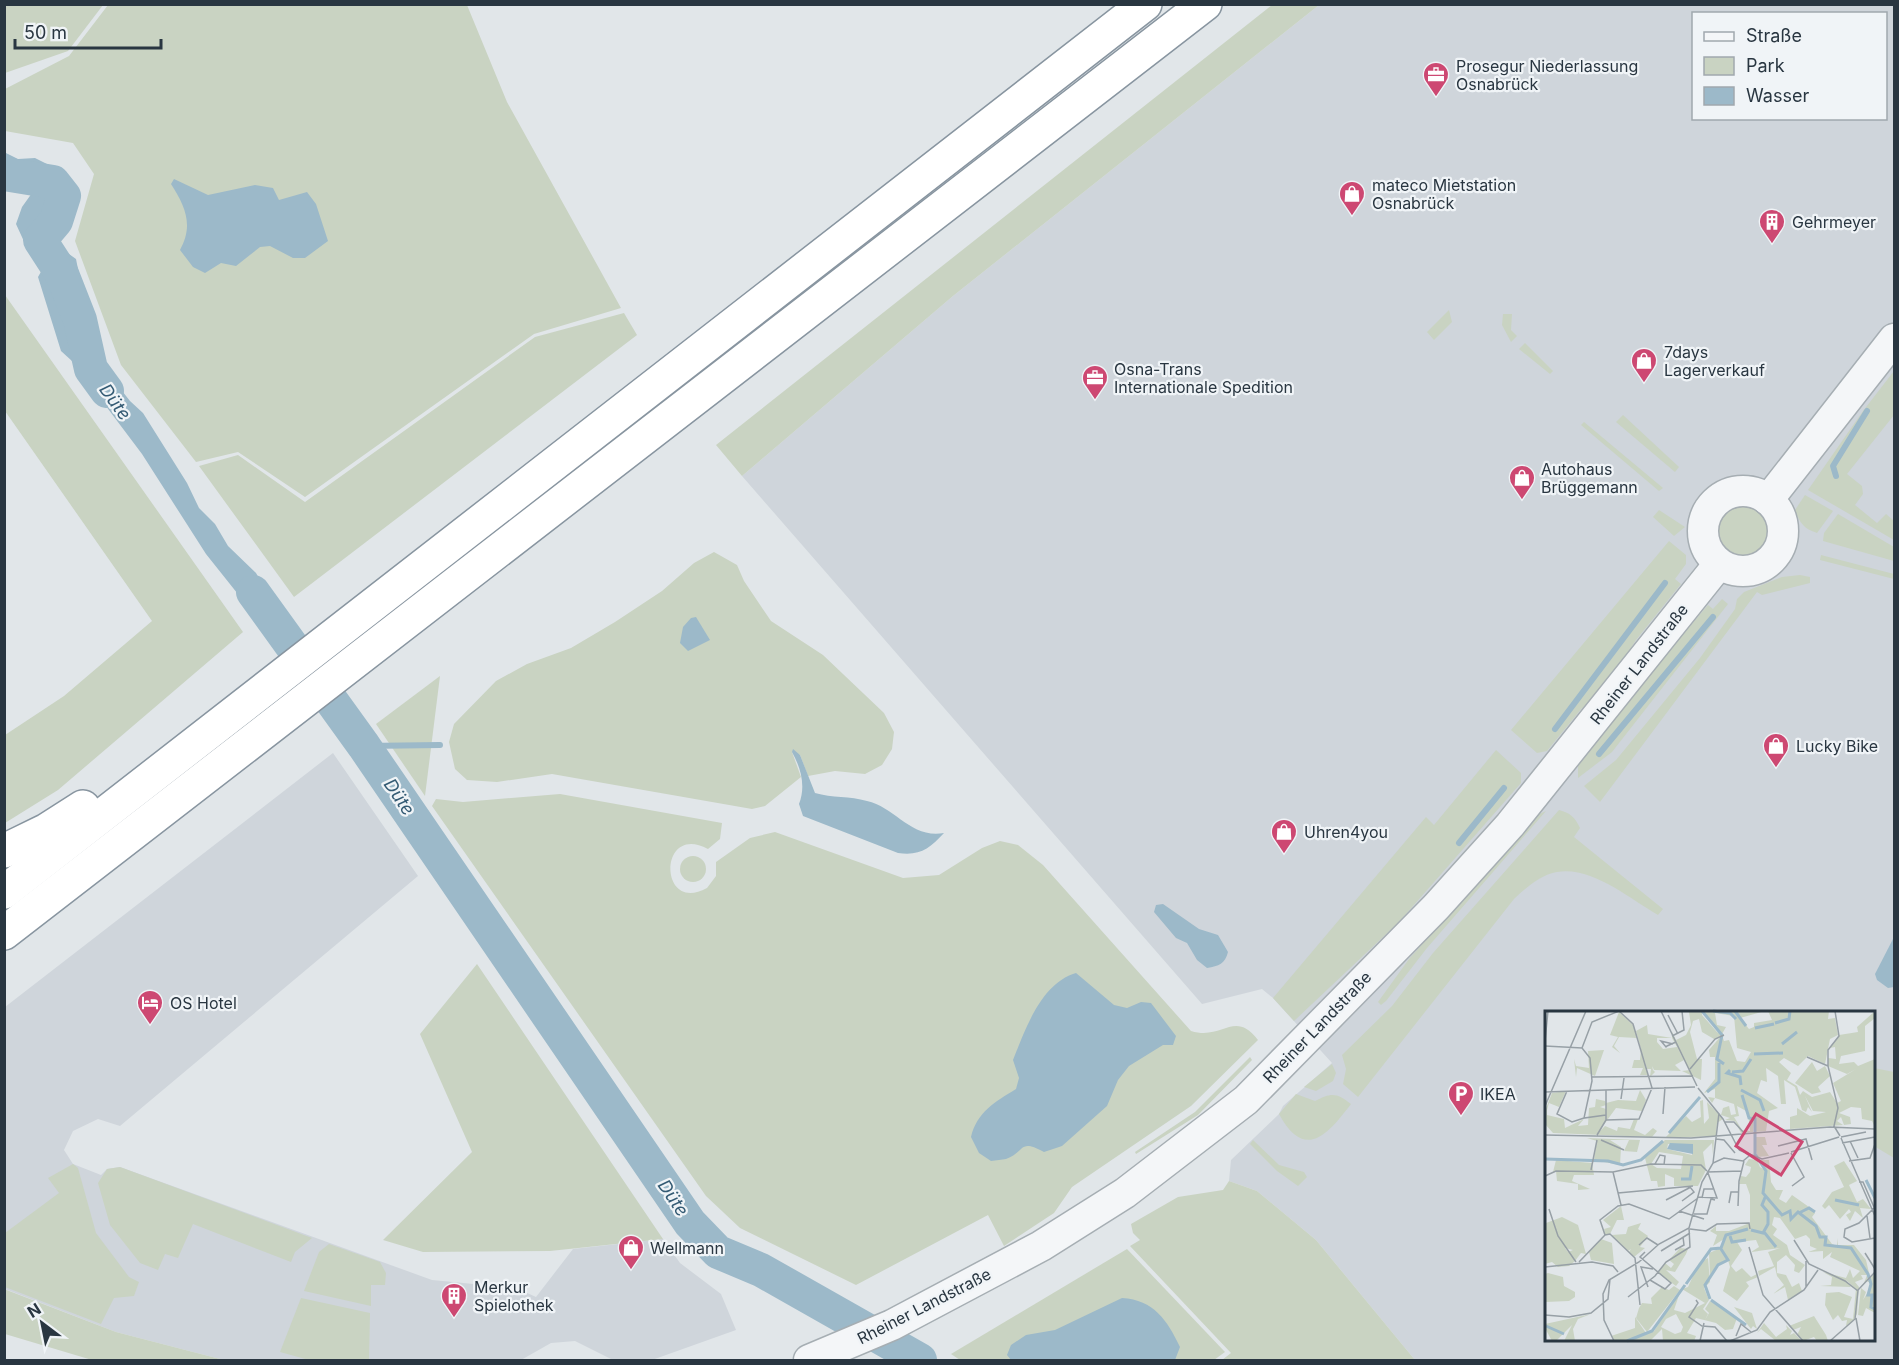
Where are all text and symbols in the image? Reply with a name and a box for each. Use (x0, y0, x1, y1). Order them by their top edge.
scale bar (15, 12, 160, 50)
legend (1692, 12, 1887, 120)
text: 50 m (24, 22, 67, 43)
text: Straße (1746, 25, 1802, 46)
text: Park (1746, 55, 1785, 76)
place label: Prosegur Niederlassung Osnabrück (1456, 56, 1638, 94)
office icon: Prosegur Niederlassung Osnabrück (1421, 60, 1451, 98)
text: Wasser (1746, 85, 1809, 106)
place label: mateco Mietstation Osnabrück (1372, 175, 1516, 213)
shop icon: mateco Mietstation Osnabrück (1337, 179, 1367, 217)
building icon: Gehrmeyer (1757, 207, 1787, 245)
place label: Gehrmeyer (1792, 212, 1876, 232)
place label: 7days Lagerverkauf (1664, 342, 1765, 380)
shop icon: 7days Lagerverkauf (1629, 346, 1659, 384)
place label: Osna-Trans Internationale Spedition (1114, 359, 1293, 397)
office icon: Osna-Trans Internationale Spedition (1080, 363, 1110, 401)
water label: Düte (95, 379, 136, 424)
place label: Autohaus Brüggemann (1541, 459, 1638, 497)
shop icon: Autohaus Brüggemann (1507, 463, 1537, 501)
street label: Rheiner Landstraße (1586, 600, 1692, 728)
shop icon: Lucky Bike (1761, 731, 1791, 769)
place label: Lucky Bike (1796, 736, 1878, 756)
water label: Düte (380, 774, 419, 819)
shop icon: Uhren4you (1269, 817, 1299, 855)
place label: Uhren4you (1304, 822, 1388, 842)
street label: Rheiner Landstraße (1259, 967, 1375, 1087)
hotel icon: OS Hotel (135, 988, 165, 1026)
place label: OS Hotel (170, 993, 237, 1013)
inset map (1545, 1011, 1875, 1341)
parking icon: IKEA (1446, 1079, 1476, 1117)
place label: IKEA (1480, 1084, 1516, 1104)
water label: Düte (654, 1175, 693, 1220)
shop icon: Wellmann (616, 1233, 646, 1271)
place label: Wellmann (650, 1238, 724, 1258)
street label: Rheiner Landstraße (854, 1264, 994, 1348)
place label: Merkur Spielothek (474, 1277, 554, 1315)
building icon: Merkur Spielothek (439, 1281, 469, 1319)
north arrow (12, 1293, 72, 1353)
text: N (24, 1299, 45, 1322)

